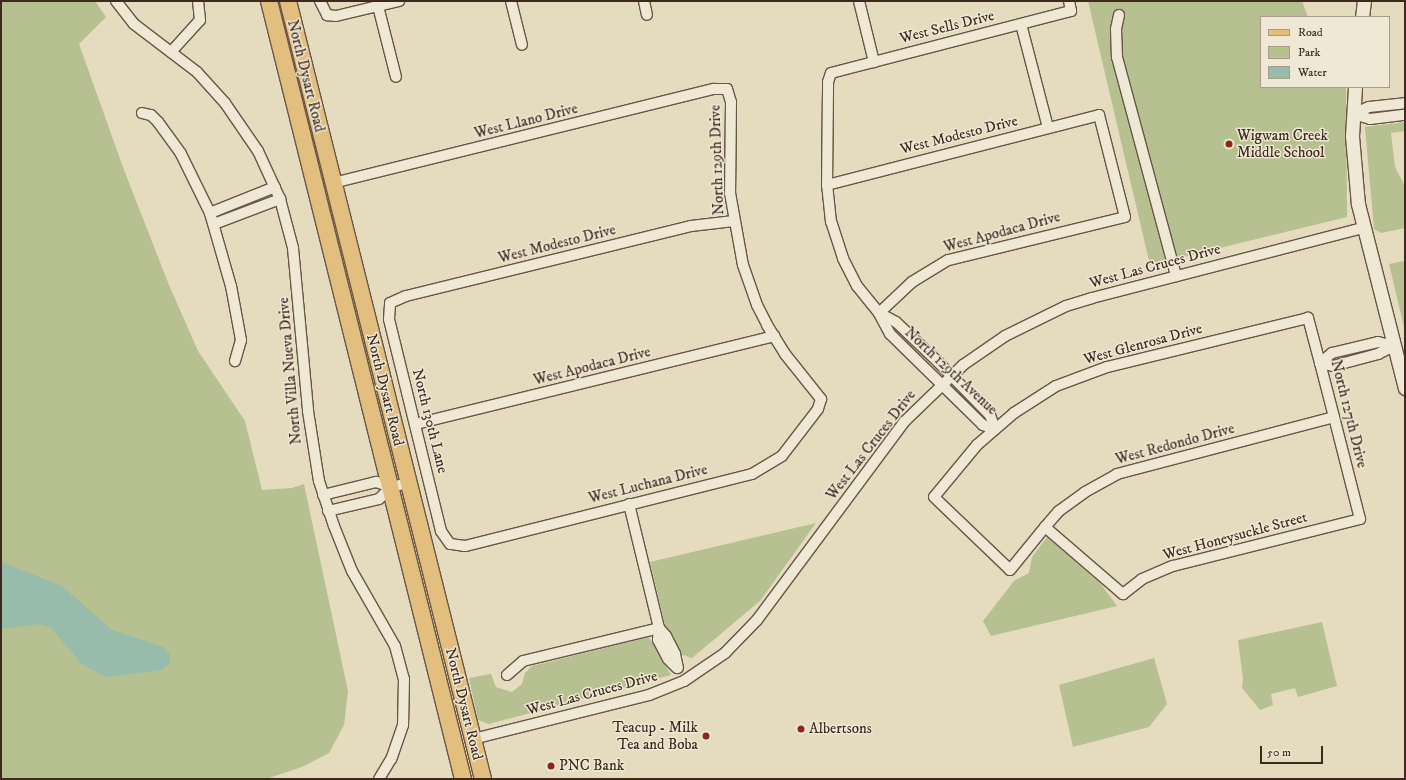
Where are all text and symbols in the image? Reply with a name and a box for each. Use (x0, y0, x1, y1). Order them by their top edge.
street label: West Sells Drive (898, 7, 996, 47)
legend (1260, 16, 1390, 88)
street label: North Dysart Road (283, 18, 329, 134)
text: Road (1298, 25, 1323, 40)
text: Park (1298, 45, 1320, 60)
text: Water (1298, 65, 1327, 80)
street label: West Llano Drive (472, 99, 580, 143)
street label: North 129th Drive (706, 105, 728, 215)
street label: West Modesto Drive (898, 112, 1020, 158)
place label: Wigwam Creek Middle School (1237, 126, 1328, 161)
marker: Wigwam Creek Middle School (1224, 139, 1234, 149)
street label: West Apodaca Drive (942, 208, 1062, 256)
street label: West Modesto Drive (496, 221, 618, 267)
street label: West Las Cruces Drive (1088, 240, 1222, 292)
street label: North Villa Nueva Drive (275, 297, 305, 445)
street label: West Glenrosa Drive (1082, 320, 1204, 368)
street label: North 129th Avenue (901, 323, 1001, 419)
street label: North Dysart Road (362, 332, 408, 448)
street label: West Apodaca Drive (532, 343, 652, 389)
street label: North 127th Drive (1327, 358, 1371, 470)
street label: North 130th Lane (408, 367, 452, 475)
street label: West Las Cruces Drive (822, 386, 920, 504)
street label: West Redondo Drive (1114, 419, 1236, 469)
street label: West Luchana Drive (587, 461, 709, 507)
street label: West Honeysuckle Street (1161, 508, 1309, 564)
street label: North Dysart Road (441, 646, 487, 762)
street label: West Las Cruces Drive (525, 667, 659, 719)
place label: Teacup - Milk Tea and Boba (612, 718, 698, 753)
place label: Albertsons (809, 720, 872, 738)
marker: Albertsons (796, 724, 806, 734)
marker: Teacup - Milk Tea and Boba (701, 731, 711, 741)
scale bar (1262, 738, 1325, 764)
text: 50 m (1267, 745, 1291, 760)
place label: PNC Bank (559, 757, 624, 775)
marker: PNC Bank (546, 761, 556, 771)

